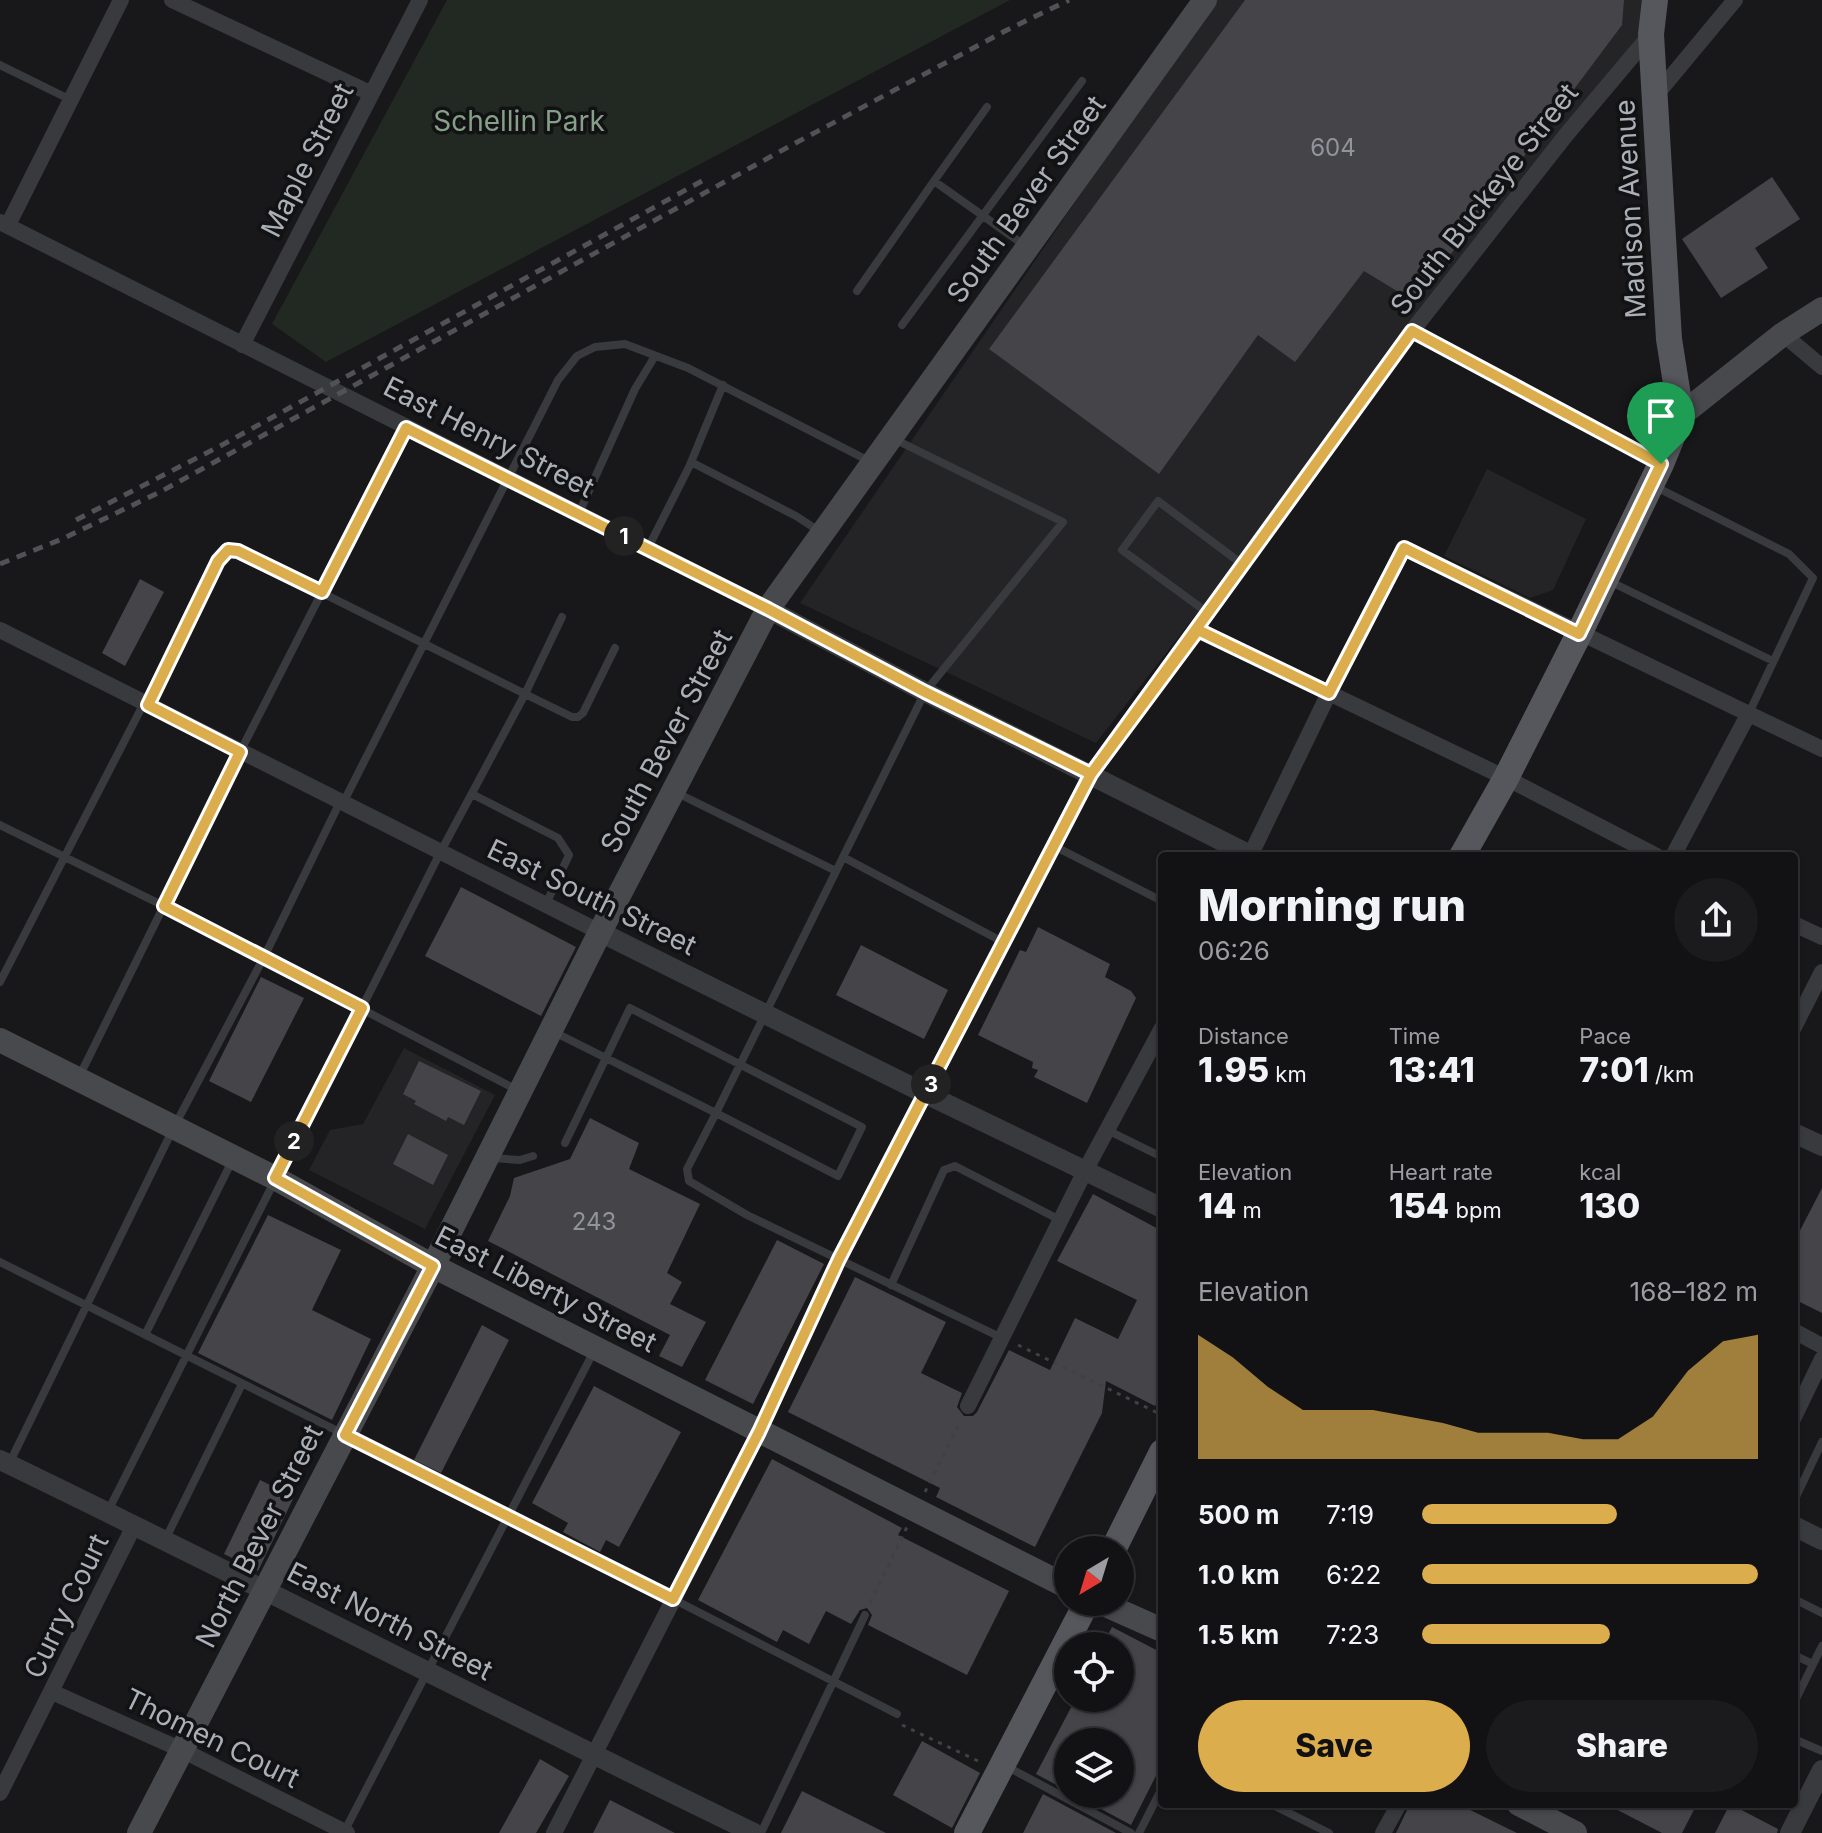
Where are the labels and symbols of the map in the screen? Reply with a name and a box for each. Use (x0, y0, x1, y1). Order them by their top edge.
street label: South Buckeye Street (1383, 76, 1585, 322)
street label: Maple Street (254, 77, 360, 243)
street label: South Bever Street (939, 89, 1113, 309)
street label: Madison Avenue (1607, 99, 1653, 319)
park label: Schellin Park (433, 104, 605, 138)
house number: 604 (1310, 133, 1356, 162)
street label: East Henry Street (378, 369, 600, 505)
pin (1627, 382, 1695, 464)
pin: 1 (604, 516, 644, 556)
street label: South Bever Street (593, 624, 739, 858)
street label: East South Street (482, 832, 702, 962)
pin: 3 (911, 1064, 951, 1104)
pin: 2 (274, 1121, 314, 1161)
house number: 243 (572, 1207, 616, 1236)
street label: East Liberty Street (430, 1219, 662, 1359)
street label: North Bever Street (188, 1419, 330, 1653)
street label: Curry Court (16, 1528, 116, 1684)
north arrow (1054, 1536, 1134, 1616)
street label: East North Street (282, 1555, 498, 1687)
street label: Thomen Court (119, 1681, 305, 1795)

